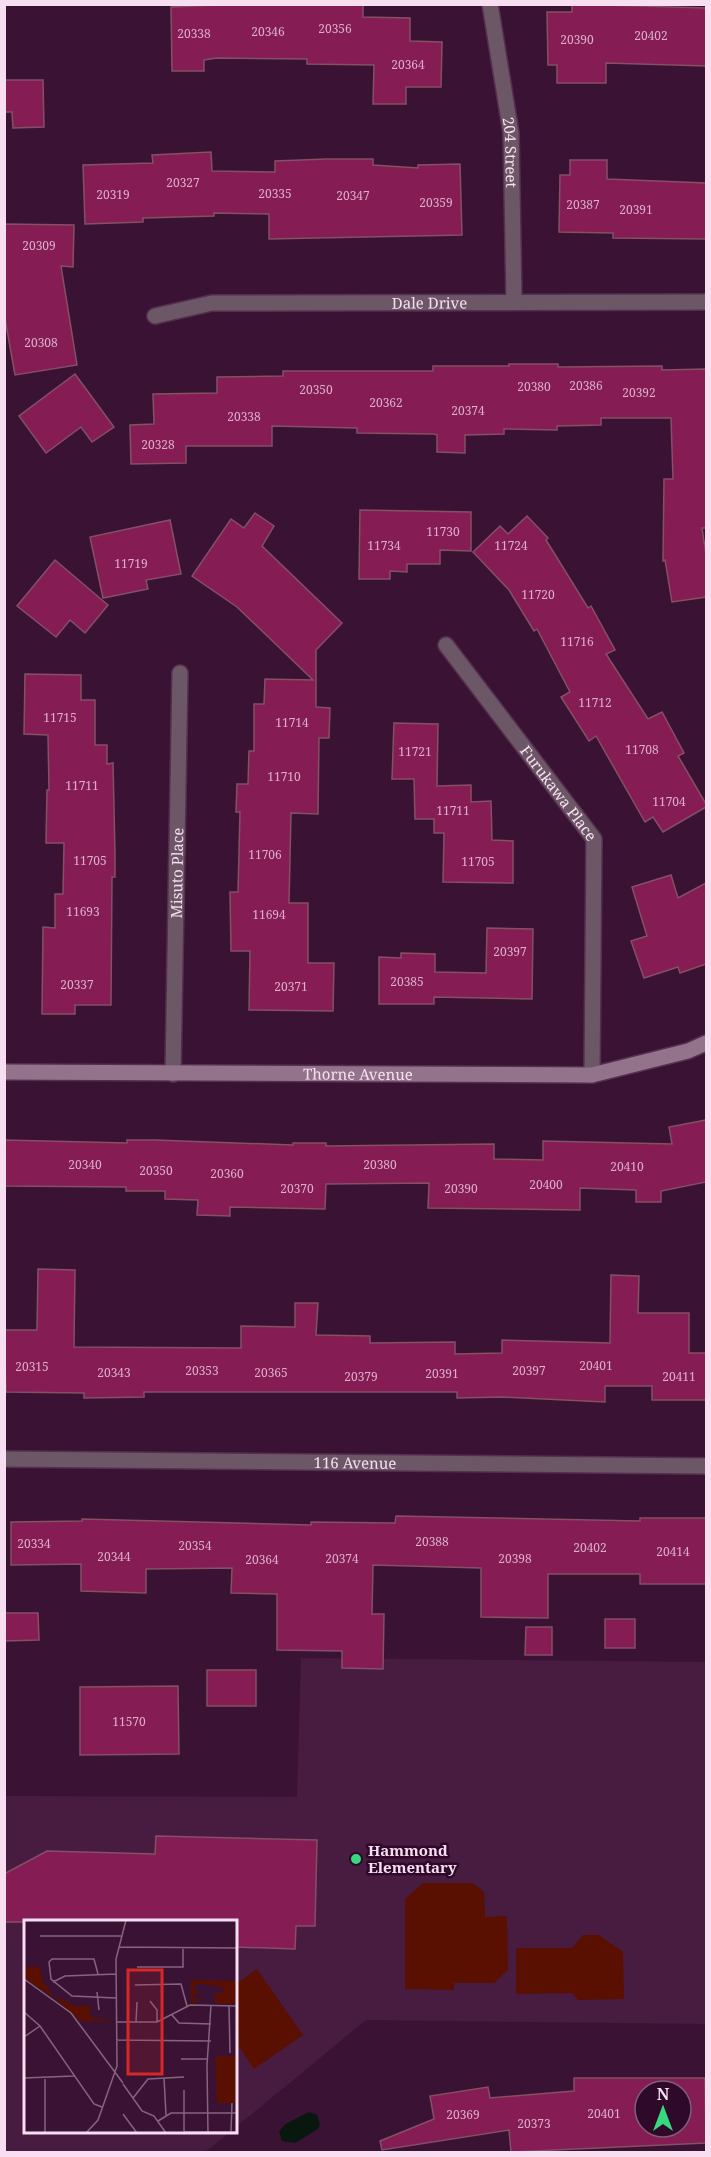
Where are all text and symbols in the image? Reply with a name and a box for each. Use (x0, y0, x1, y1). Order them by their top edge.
house number: 20356 (318, 20, 352, 37)
house number: 20346 (251, 23, 285, 40)
house number: 20338 (177, 25, 211, 42)
house number: 20402 (634, 27, 668, 44)
house number: 20390 (560, 31, 594, 48)
house number: 20364 (391, 56, 425, 73)
street label: 204 Street (499, 115, 522, 188)
house number: 20327 (166, 174, 200, 191)
house number: 20335 (258, 185, 292, 202)
house number: 20319 (96, 186, 130, 203)
house number: 20347 (336, 187, 370, 204)
house number: 20359 (419, 194, 453, 211)
house number: 20387 (566, 196, 600, 213)
house number: 20391 (619, 201, 653, 218)
house number: 20309 (22, 237, 56, 254)
street label: Dale Drive (392, 292, 467, 313)
house number: 20308 (24, 334, 58, 351)
house number: 20386 (569, 377, 603, 394)
house number: 20380 (517, 378, 551, 395)
house number: 20350 (299, 381, 333, 398)
house number: 20392 (622, 384, 656, 401)
house number: 20362 (369, 394, 403, 411)
house number: 20374 (451, 402, 485, 419)
house number: 20338 (227, 408, 261, 425)
house number: 20328 (141, 436, 175, 453)
house number: 11730 (426, 523, 460, 540)
house number: 11734 (367, 537, 401, 554)
house number: 11724 (494, 537, 528, 554)
house number: 11719 (114, 555, 148, 572)
house number: 11720 (521, 586, 555, 603)
house number: 11716 (560, 633, 594, 650)
house number: 11712 (578, 694, 612, 711)
house number: 11715 (43, 709, 77, 726)
house number: 11714 (275, 714, 309, 731)
street label: Furukawa Place (516, 741, 602, 845)
house number: 11708 (625, 741, 659, 758)
house number: 11721 (398, 743, 432, 760)
house number: 11710 (267, 768, 301, 785)
house number: 11711 (65, 777, 99, 794)
house number: 11704 (652, 793, 686, 810)
house number: 11711 (436, 802, 470, 819)
street label: Misuto Place (166, 828, 187, 919)
house number: 11706 (248, 846, 282, 863)
house number: 11705 (73, 852, 107, 869)
house number: 11705 (461, 853, 495, 870)
house number: 11693 (66, 903, 100, 920)
house number: 11694 (252, 906, 286, 923)
house number: 20397 (493, 943, 527, 960)
house number: 20385 (390, 973, 424, 990)
house number: 20337 (60, 976, 94, 993)
house number: 20371 (274, 978, 308, 995)
street label: Thorne Avenue (303, 1064, 413, 1084)
house number: 20340 (68, 1156, 102, 1173)
house number: 20380 (363, 1156, 397, 1173)
house number: 20410 (610, 1158, 644, 1175)
house number: 20350 (139, 1162, 173, 1179)
house number: 20360 (210, 1165, 244, 1182)
house number: 20400 (529, 1176, 563, 1193)
house number: 20370 (280, 1180, 314, 1197)
house number: 20390 (444, 1180, 478, 1197)
house number: 20401 (579, 1357, 613, 1374)
house number: 20315 (15, 1358, 49, 1375)
house number: 20353 (185, 1362, 219, 1379)
house number: 20397 (512, 1362, 546, 1379)
house number: 20343 (97, 1364, 131, 1381)
house number: 20365 (254, 1364, 288, 1381)
house number: 20391 (425, 1365, 459, 1382)
house number: 20379 (344, 1368, 378, 1385)
house number: 20411 (662, 1368, 696, 1385)
street label: 116 Avenue (314, 1452, 396, 1473)
house number: 20388 (415, 1533, 449, 1550)
house number: 20334 (17, 1535, 51, 1552)
house number: 20354 (178, 1537, 212, 1554)
house number: 20402 (573, 1539, 607, 1556)
house number: 20414 (656, 1543, 690, 1560)
house number: 20344 (97, 1548, 131, 1565)
house number: 20374 (325, 1550, 359, 1567)
house number: 20398 (498, 1550, 532, 1567)
house number: 20364 (245, 1551, 279, 1568)
house number: 11570 (112, 1713, 146, 1730)
place label: Hammond Elementary (368, 1840, 457, 1877)
marker: Hammond Elementary (349, 1852, 363, 1866)
inset map (24, 1920, 237, 2133)
north arrow (633, 2079, 693, 2139)
text: N (657, 2083, 670, 2105)
house number: 20401 (587, 2105, 621, 2122)
house number: 20369 (446, 2106, 480, 2123)
house number: 20373 (517, 2115, 551, 2132)

